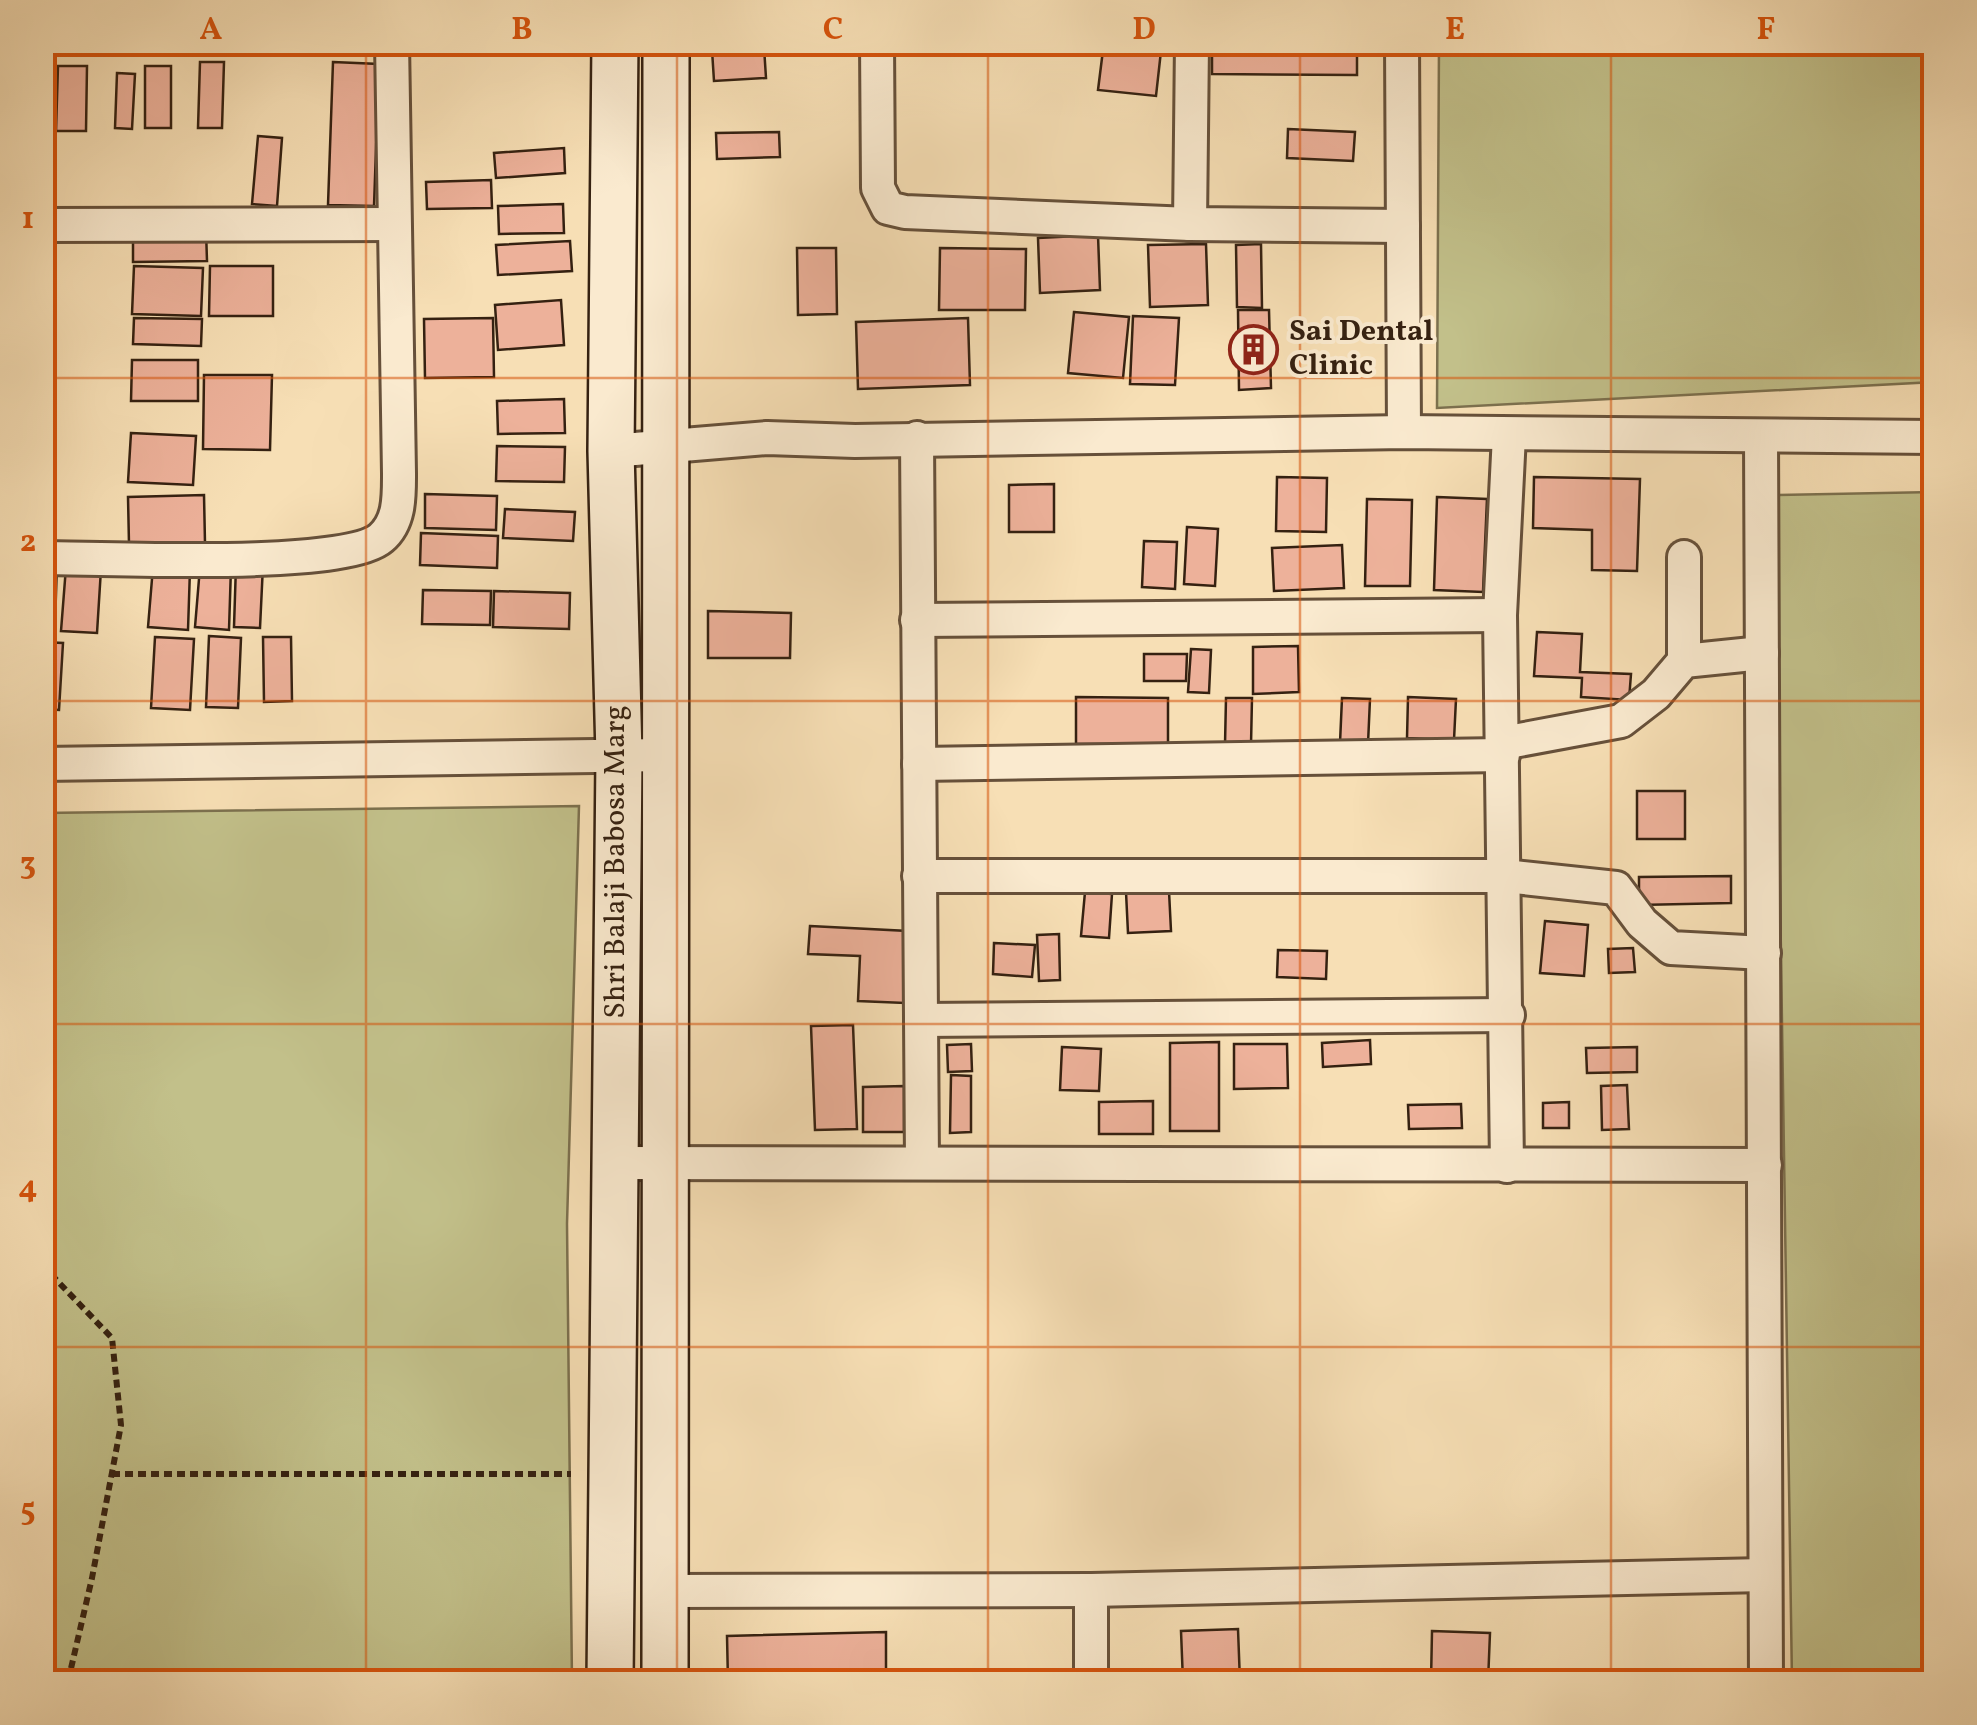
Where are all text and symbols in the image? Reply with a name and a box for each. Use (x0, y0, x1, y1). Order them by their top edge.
text: A (200, 9, 223, 53)
text: B (511, 9, 533, 53)
text: C (823, 9, 843, 53)
text: D (1132, 9, 1156, 53)
text: E (1445, 9, 1465, 53)
text: F (1757, 9, 1776, 53)
text: 1 (22, 198, 34, 242)
place label: Sai Dental Clinic (1289, 311, 1434, 387)
building icon: Sai Dental Clinic (1228, 323, 1280, 375)
text: 2 (20, 521, 36, 565)
street label: Shri Balaji Babosa Marg (595, 705, 637, 1019)
text: 3 (20, 844, 36, 888)
text: 4 (18, 1167, 38, 1211)
text: 5 (20, 1490, 36, 1534)

